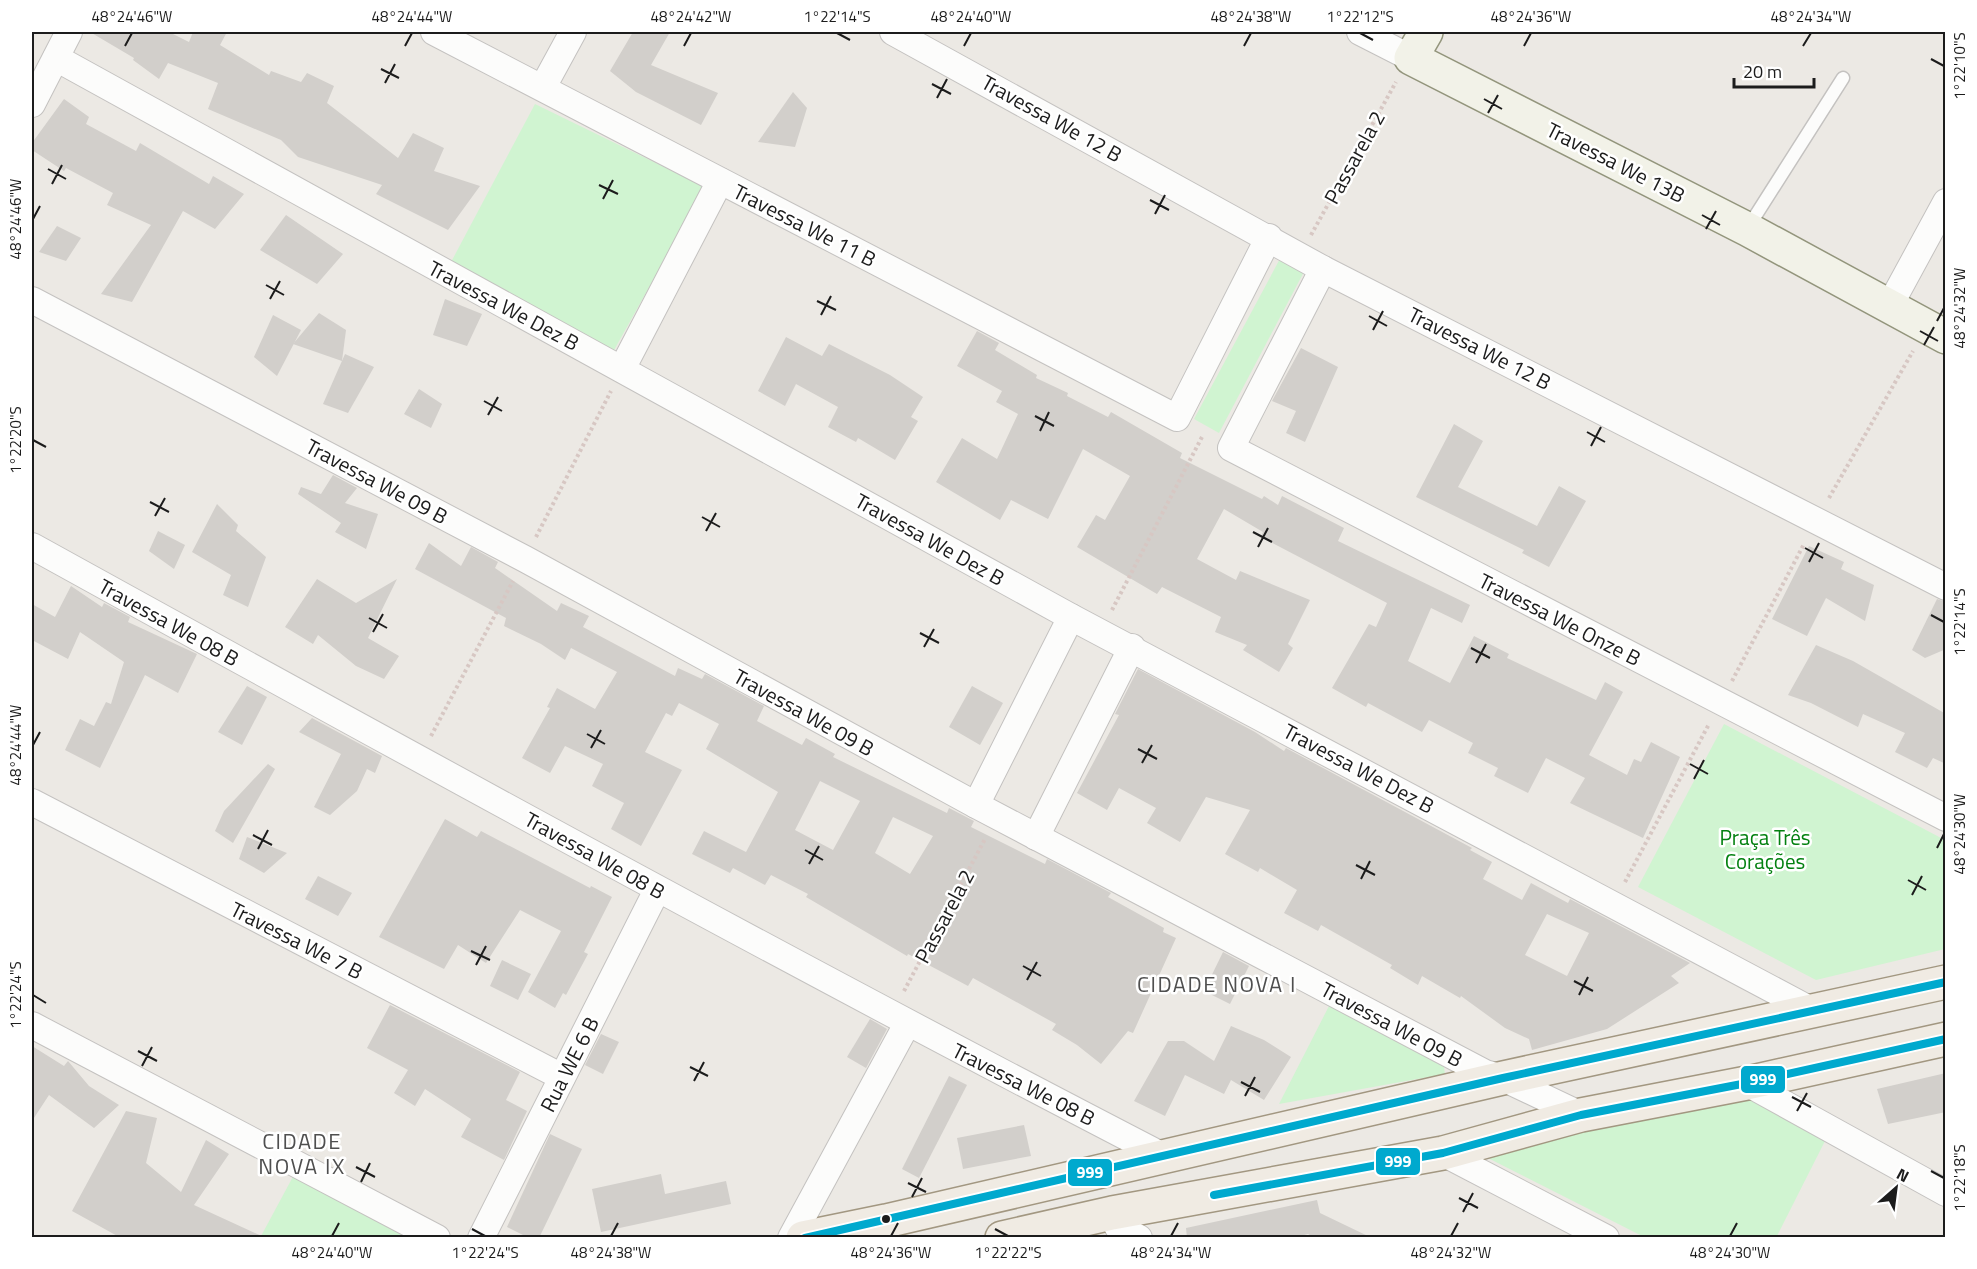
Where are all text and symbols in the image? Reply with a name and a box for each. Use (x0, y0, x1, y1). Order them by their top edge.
text: 48°24'46"W (92, 5, 172, 28)
text: 48°24'44"W (372, 5, 452, 28)
text: 48°24'42"W (651, 5, 731, 28)
text: 1°22'14"S (803, 5, 871, 28)
text: 48°24'40"W (931, 5, 1011, 28)
text: 48°24'38"W (1211, 5, 1291, 28)
text: 1°22'12"S (1326, 5, 1394, 28)
text: 48°24'36"W (1491, 5, 1571, 28)
text: 48°24'34"W (1771, 5, 1851, 28)
text: 1°22'10"S (1948, 32, 1971, 100)
scale bar (1734, 51, 1814, 89)
text: 20 m (1743, 58, 1782, 85)
street label: Travessa We 12 B (976, 66, 1128, 170)
street label: Passarela 2 (1315, 104, 1393, 210)
street label: Travessa We 13B (1541, 113, 1691, 211)
street label: Travessa We 11 B (728, 175, 882, 275)
text: 48°24'46"W (4, 179, 27, 259)
street label: Travessa We Dez B (423, 252, 585, 358)
text: 48°24'32"W (1948, 268, 1971, 348)
street label: Travessa We 12 B (1403, 298, 1557, 398)
text: 1°22'20"S (4, 406, 27, 474)
street label: Travessa We 09 B (300, 430, 454, 532)
street label: Travessa We Dez B (849, 485, 1011, 593)
street label: Travessa We Onze B (1473, 564, 1647, 674)
street label: Travessa We 08 B (93, 570, 245, 674)
text: 1°22'14"S (1948, 588, 1971, 656)
street label: Travessa We 09 B (728, 660, 880, 764)
text: 48°24'44"W (4, 705, 27, 785)
street label: Travessa We Dez B (1278, 715, 1440, 821)
text: 48°24'30"W (1948, 794, 1971, 874)
street label: Travessa We 08 B (519, 803, 671, 907)
park label: Praça Três Corações (1719, 821, 1811, 877)
street label: Passarela 2 (906, 863, 982, 969)
street label: Travessa We 7 B (225, 893, 369, 987)
text: 1°22'24"S (4, 961, 27, 1029)
district label: CIDADE NOVA I (1137, 967, 1297, 1001)
street label: Travessa We 09 B (1315, 973, 1469, 1075)
street label: Rua WE 6 B (531, 1011, 607, 1117)
street label: Travessa We 08 B (947, 1034, 1101, 1134)
line badge: 999 (1740, 1065, 1786, 1094)
text: 999 (1750, 1067, 1776, 1091)
district label: CIDADE NOVA IX (258, 1124, 346, 1183)
text: 1°22'18"S (1948, 1144, 1971, 1212)
line badge: 999 (1375, 1147, 1421, 1176)
text: 999 (1385, 1149, 1411, 1173)
line badge: 999 (1067, 1158, 1113, 1187)
north arrow (1866, 1158, 1926, 1218)
text: 999 (1077, 1160, 1103, 1184)
text: N (1893, 1162, 1914, 1188)
unlabelled marker (880, 1213, 892, 1225)
text: 48°24'40"W (292, 1241, 372, 1264)
text: 1°22'24"S (451, 1241, 519, 1264)
text: 48°24'38"W (571, 1241, 651, 1264)
text: 48°24'36"W (851, 1241, 931, 1264)
text: 1°22'22"S (974, 1241, 1042, 1264)
text: 48°24'34"W (1131, 1241, 1211, 1264)
text: 48°24'32"W (1411, 1241, 1491, 1264)
text: 48°24'30"W (1690, 1241, 1770, 1264)

